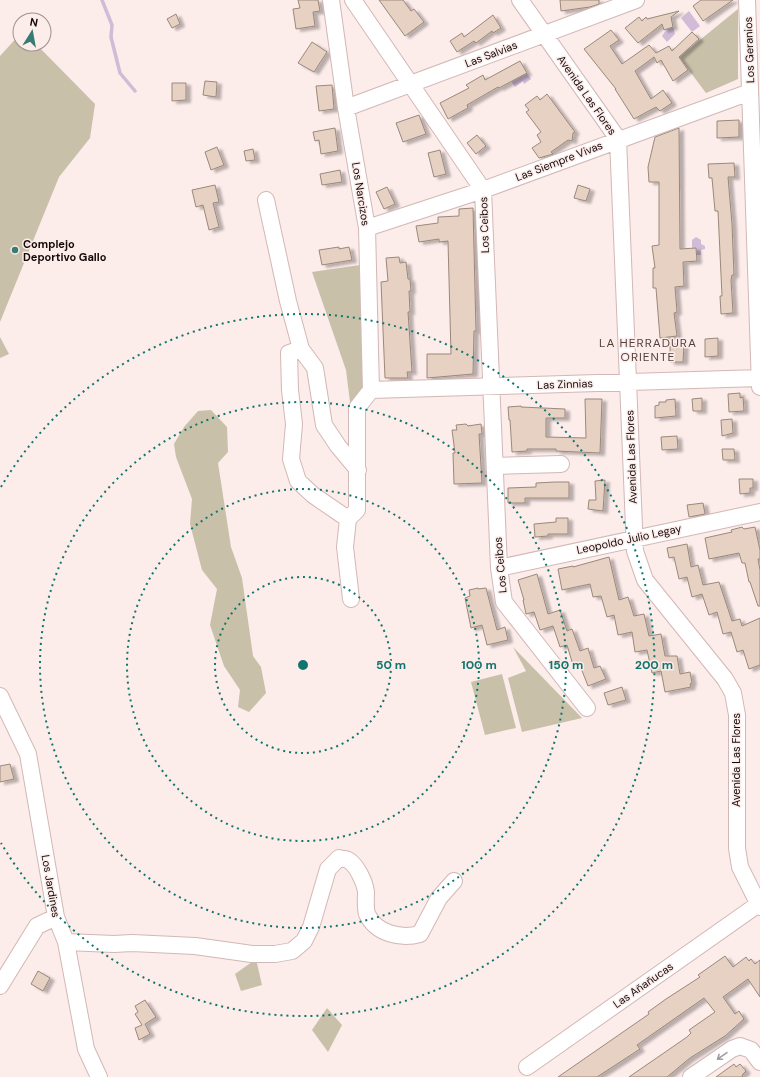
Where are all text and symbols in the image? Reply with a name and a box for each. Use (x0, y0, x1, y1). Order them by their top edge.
north arrow (12, 12, 52, 52)
text: N (29, 15, 39, 30)
street label: Los Geranios (741, 17, 757, 83)
street label: Las Salvias (463, 38, 519, 70)
street label: Avenida Las Flores (554, 52, 620, 138)
street label: Las Siempre Vivas (513, 138, 605, 184)
street label: Los Narcizos (349, 161, 373, 227)
street label: Los Ceibos (476, 197, 492, 253)
place label: Complejo Deportivo Gallo (23, 237, 107, 264)
marker: Complejo Deportivo Gallo (10, 245, 20, 255)
district label: LA HERRADURA ORIENTE (599, 335, 697, 365)
street label: Las Zinnias (537, 376, 593, 392)
street label: Avenida Las Flores (622, 410, 640, 504)
street label: Leopoldo Julio Legay (575, 521, 683, 557)
street label: Los Ceibos (491, 536, 509, 594)
text: 50 m (376, 657, 406, 673)
text: 100 m (461, 657, 497, 673)
text: 150 m (549, 657, 583, 673)
text: 200 m (635, 657, 673, 673)
centre of rings (296, 658, 310, 672)
street label: Avenida Las Flores (729, 713, 743, 807)
street label: Los Jardines (39, 854, 63, 918)
street label: Las Añañucas (610, 959, 676, 1011)
one-way arrow (717, 1052, 728, 1060)

